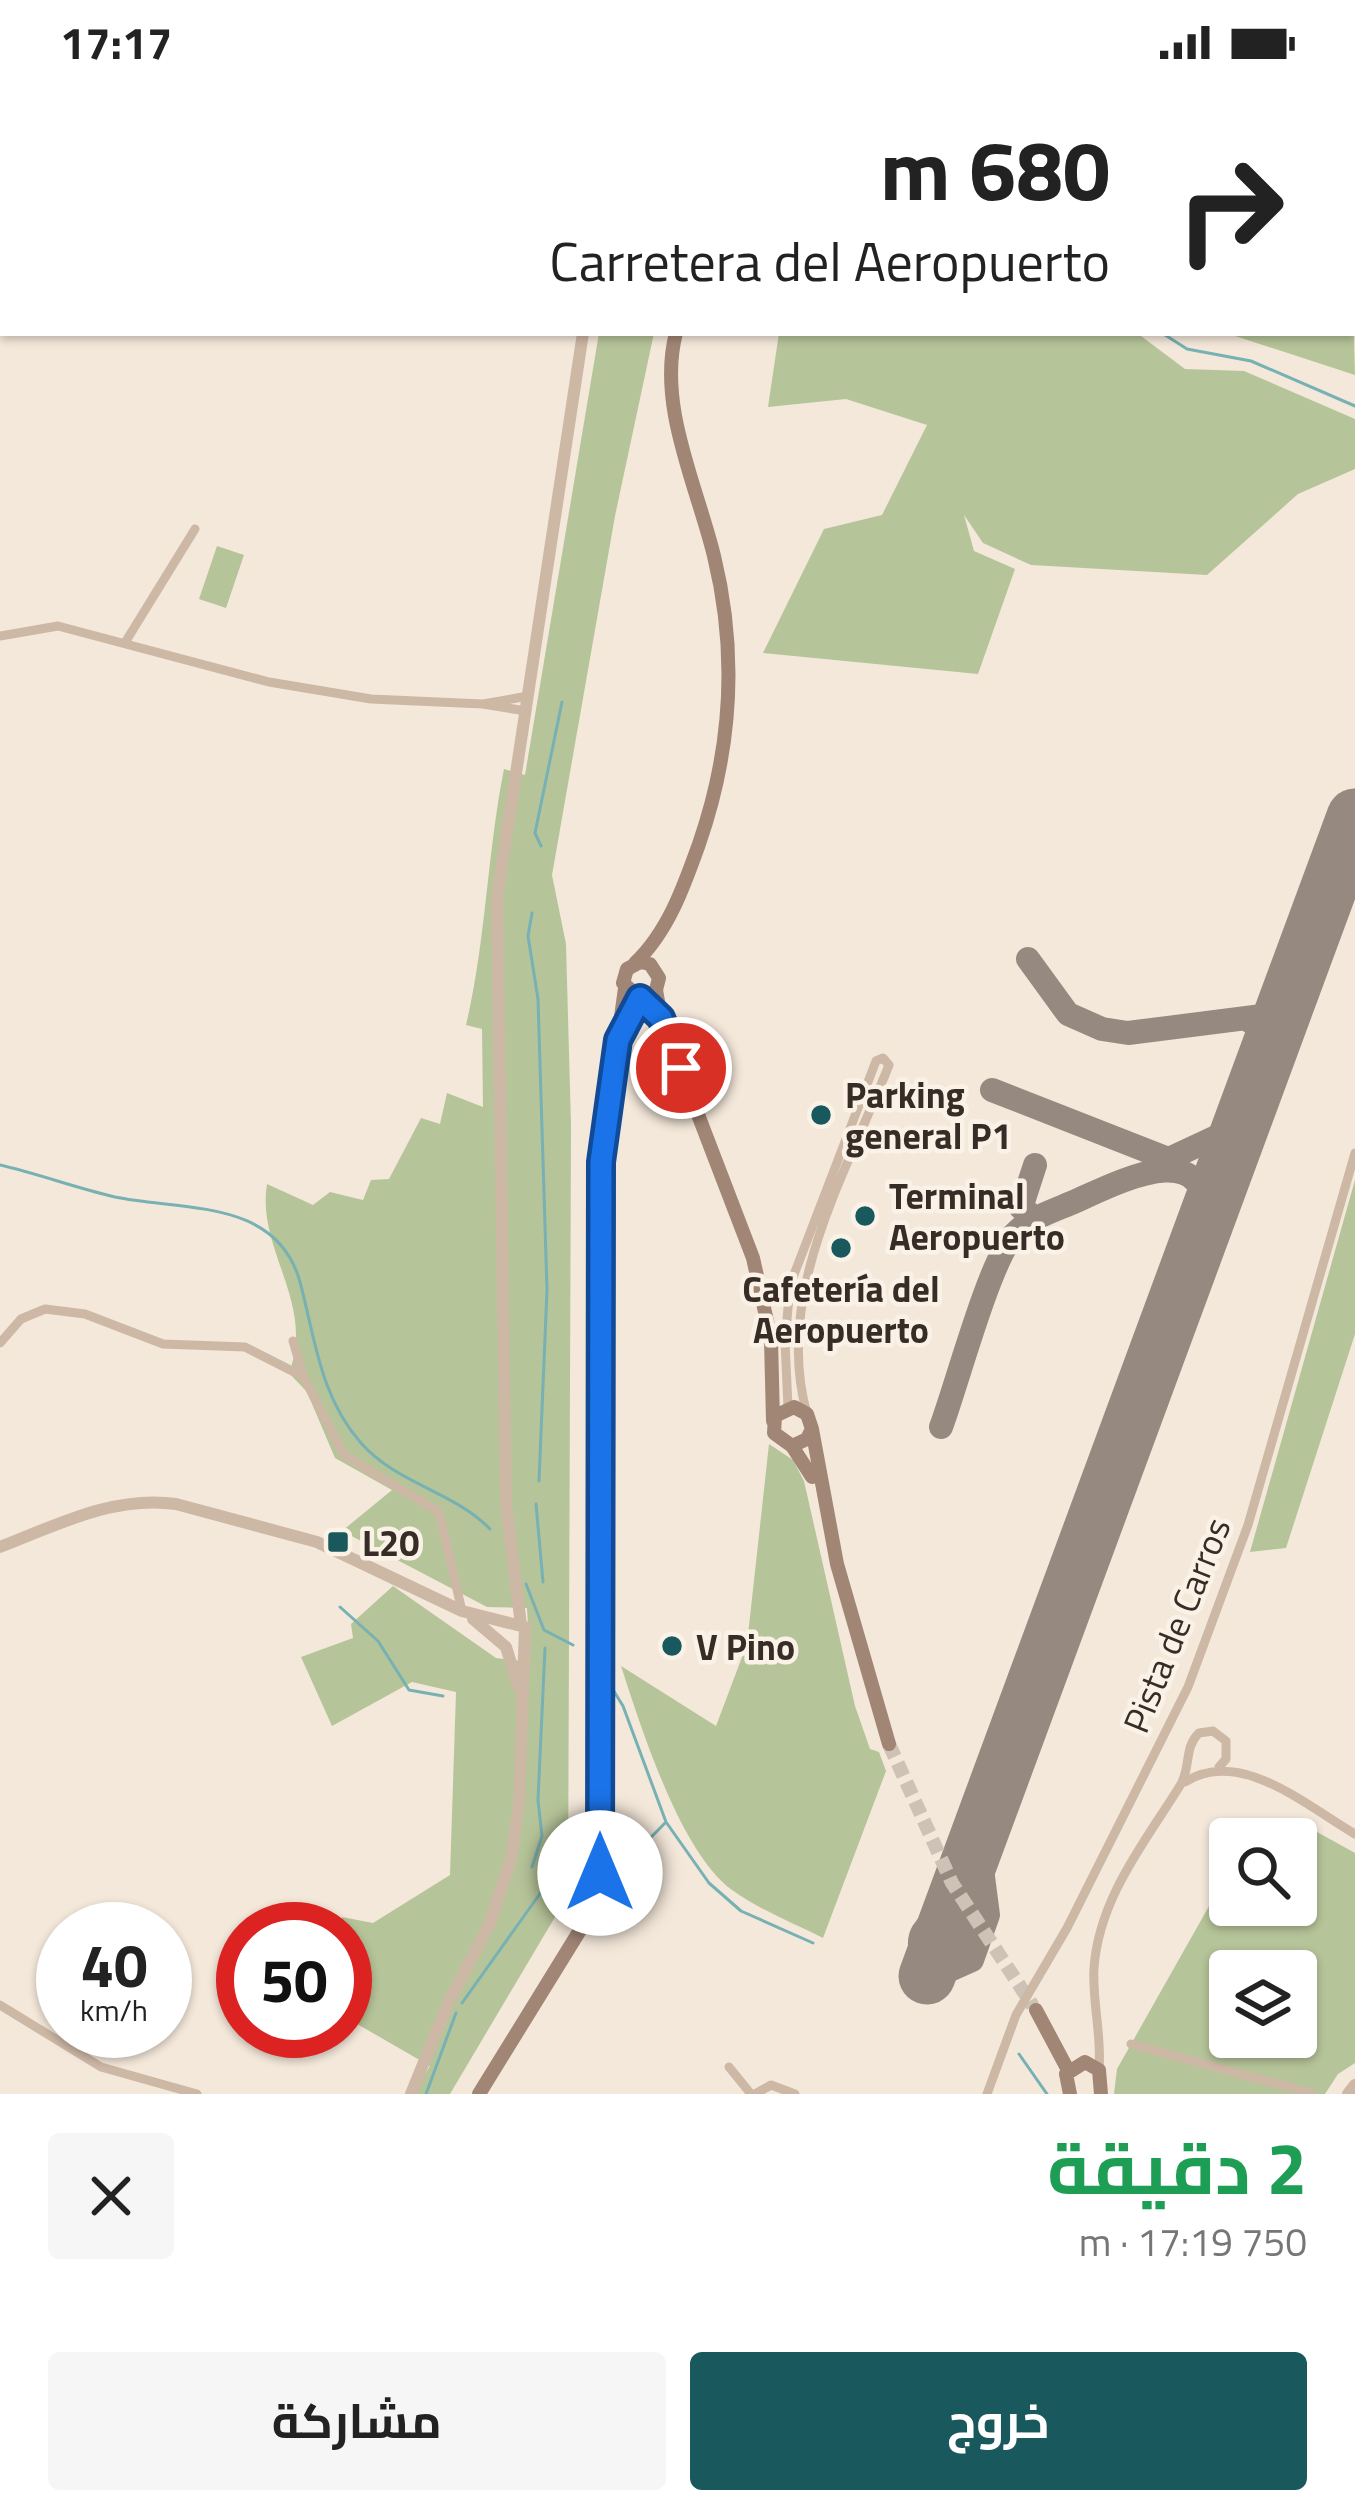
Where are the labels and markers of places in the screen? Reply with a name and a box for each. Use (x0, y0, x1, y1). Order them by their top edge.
pin (630, 1017, 732, 1119)
place label: Parking general P1 (845, 1067, 1012, 1163)
marker: Parking general P1 (808, 1102, 834, 1128)
place label: Terminal Aeropuerto (889, 1168, 1065, 1264)
marker: Terminal Aeropuerto (852, 1203, 878, 1229)
marker: Cafetería del Aeropuerto (828, 1235, 854, 1261)
place label: Cafetería del Aeropuerto (742, 1261, 940, 1357)
place label: L20 (362, 1515, 419, 1570)
marker: L20 (325, 1529, 351, 1555)
place label: V Pino (696, 1619, 795, 1674)
marker: V Pino (659, 1633, 685, 1659)

